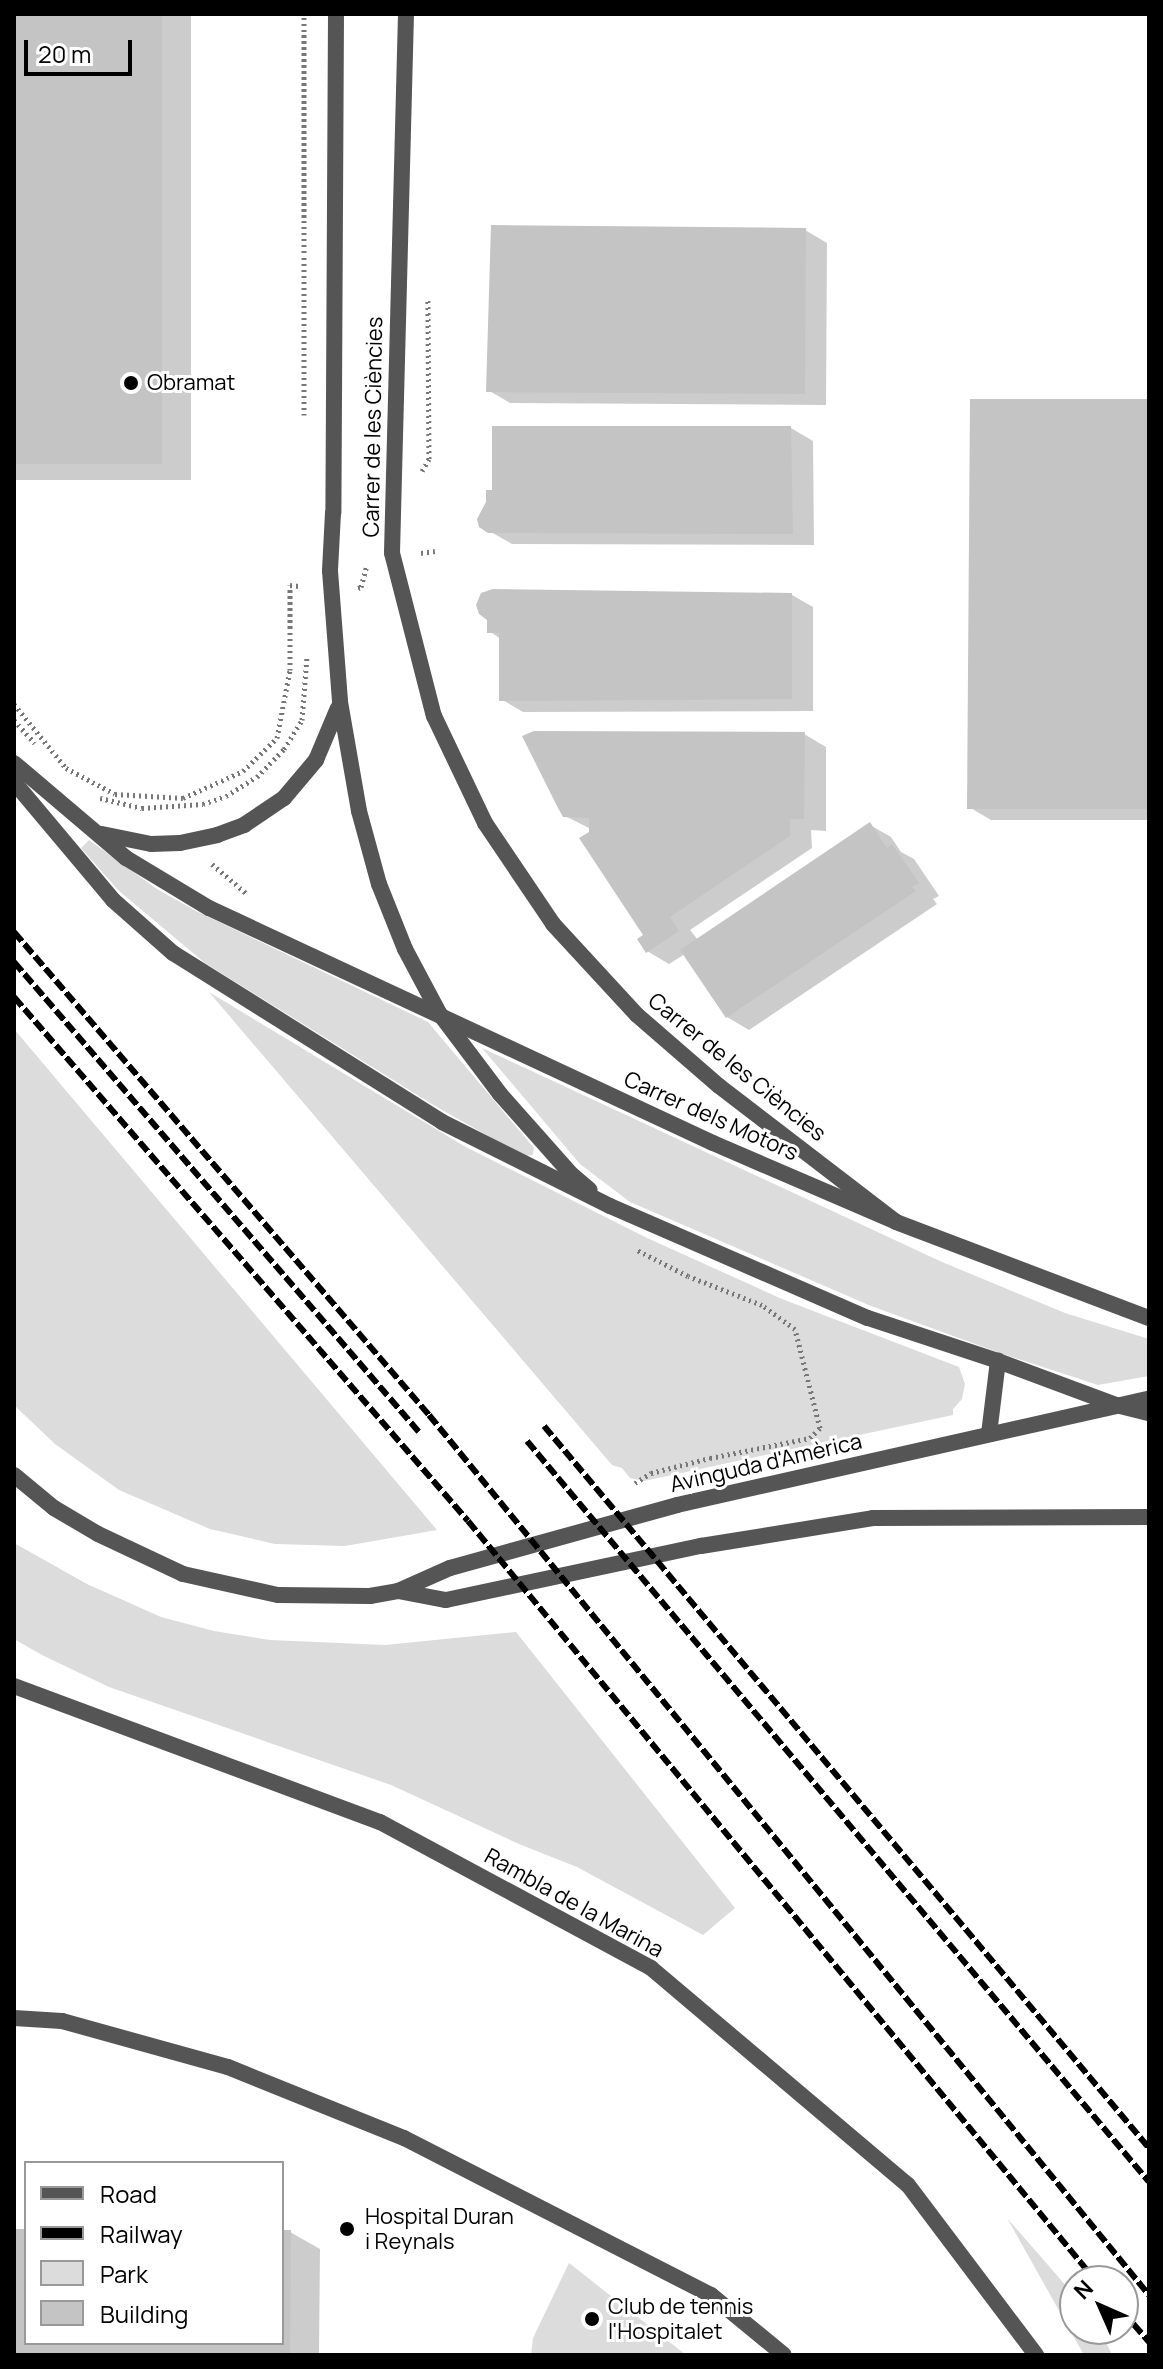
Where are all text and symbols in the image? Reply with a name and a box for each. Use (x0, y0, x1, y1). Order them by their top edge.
scale bar (28, 24, 136, 74)
text: 20 m (38, 37, 91, 70)
street label: Carrer de les Ciències (358, 316, 388, 538)
place label: Obramat (147, 370, 235, 396)
marker: Obramat (122, 374, 140, 392)
street label: Carrer de les Ciències (643, 987, 831, 1147)
street label: Carrer dels Motors (620, 1066, 802, 1166)
street label: Avinguda d'Amèrica (667, 1428, 865, 1498)
street label: Rambla de la Marina (480, 1843, 668, 1963)
legend (24, 2161, 284, 2345)
text: Road (100, 2177, 157, 2210)
place label: Hospital Duran i Reynals (365, 2203, 514, 2254)
text: Railway (100, 2217, 183, 2250)
marker: Hospital Duran i Reynals (336, 2218, 358, 2240)
text: Park (100, 2257, 148, 2290)
north arrow (1059, 2265, 1139, 2345)
text: N (1067, 2273, 1100, 2306)
place label: Club de tennis l'Hospitalet (608, 2293, 753, 2344)
text: Building (100, 2297, 188, 2330)
marker: Club de tennis l'Hospitalet (583, 2310, 601, 2328)

